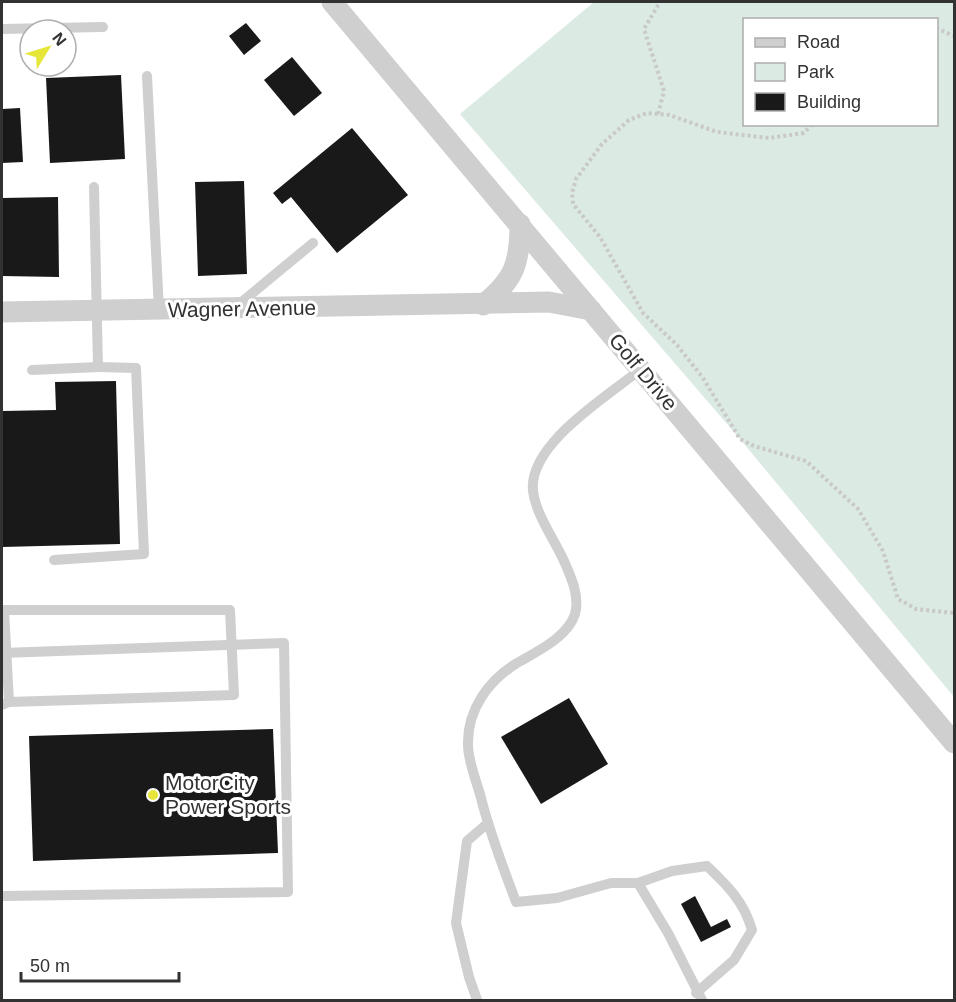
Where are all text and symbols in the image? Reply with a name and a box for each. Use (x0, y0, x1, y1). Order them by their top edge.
north arrow (18, 18, 78, 78)
legend (743, 18, 938, 126)
text: N (49, 29, 70, 49)
text: Road (797, 32, 840, 52)
text: Park (797, 62, 835, 82)
text: Building (797, 92, 861, 112)
street label: Wagner Avenue (168, 296, 316, 321)
street label: Golf Drive (605, 329, 682, 415)
place label: MotorCity Power Sports (165, 771, 291, 818)
marker: MotorCity Power Sports (146, 788, 160, 802)
scale bar (21, 945, 178, 983)
text: 50 m (30, 956, 70, 976)

